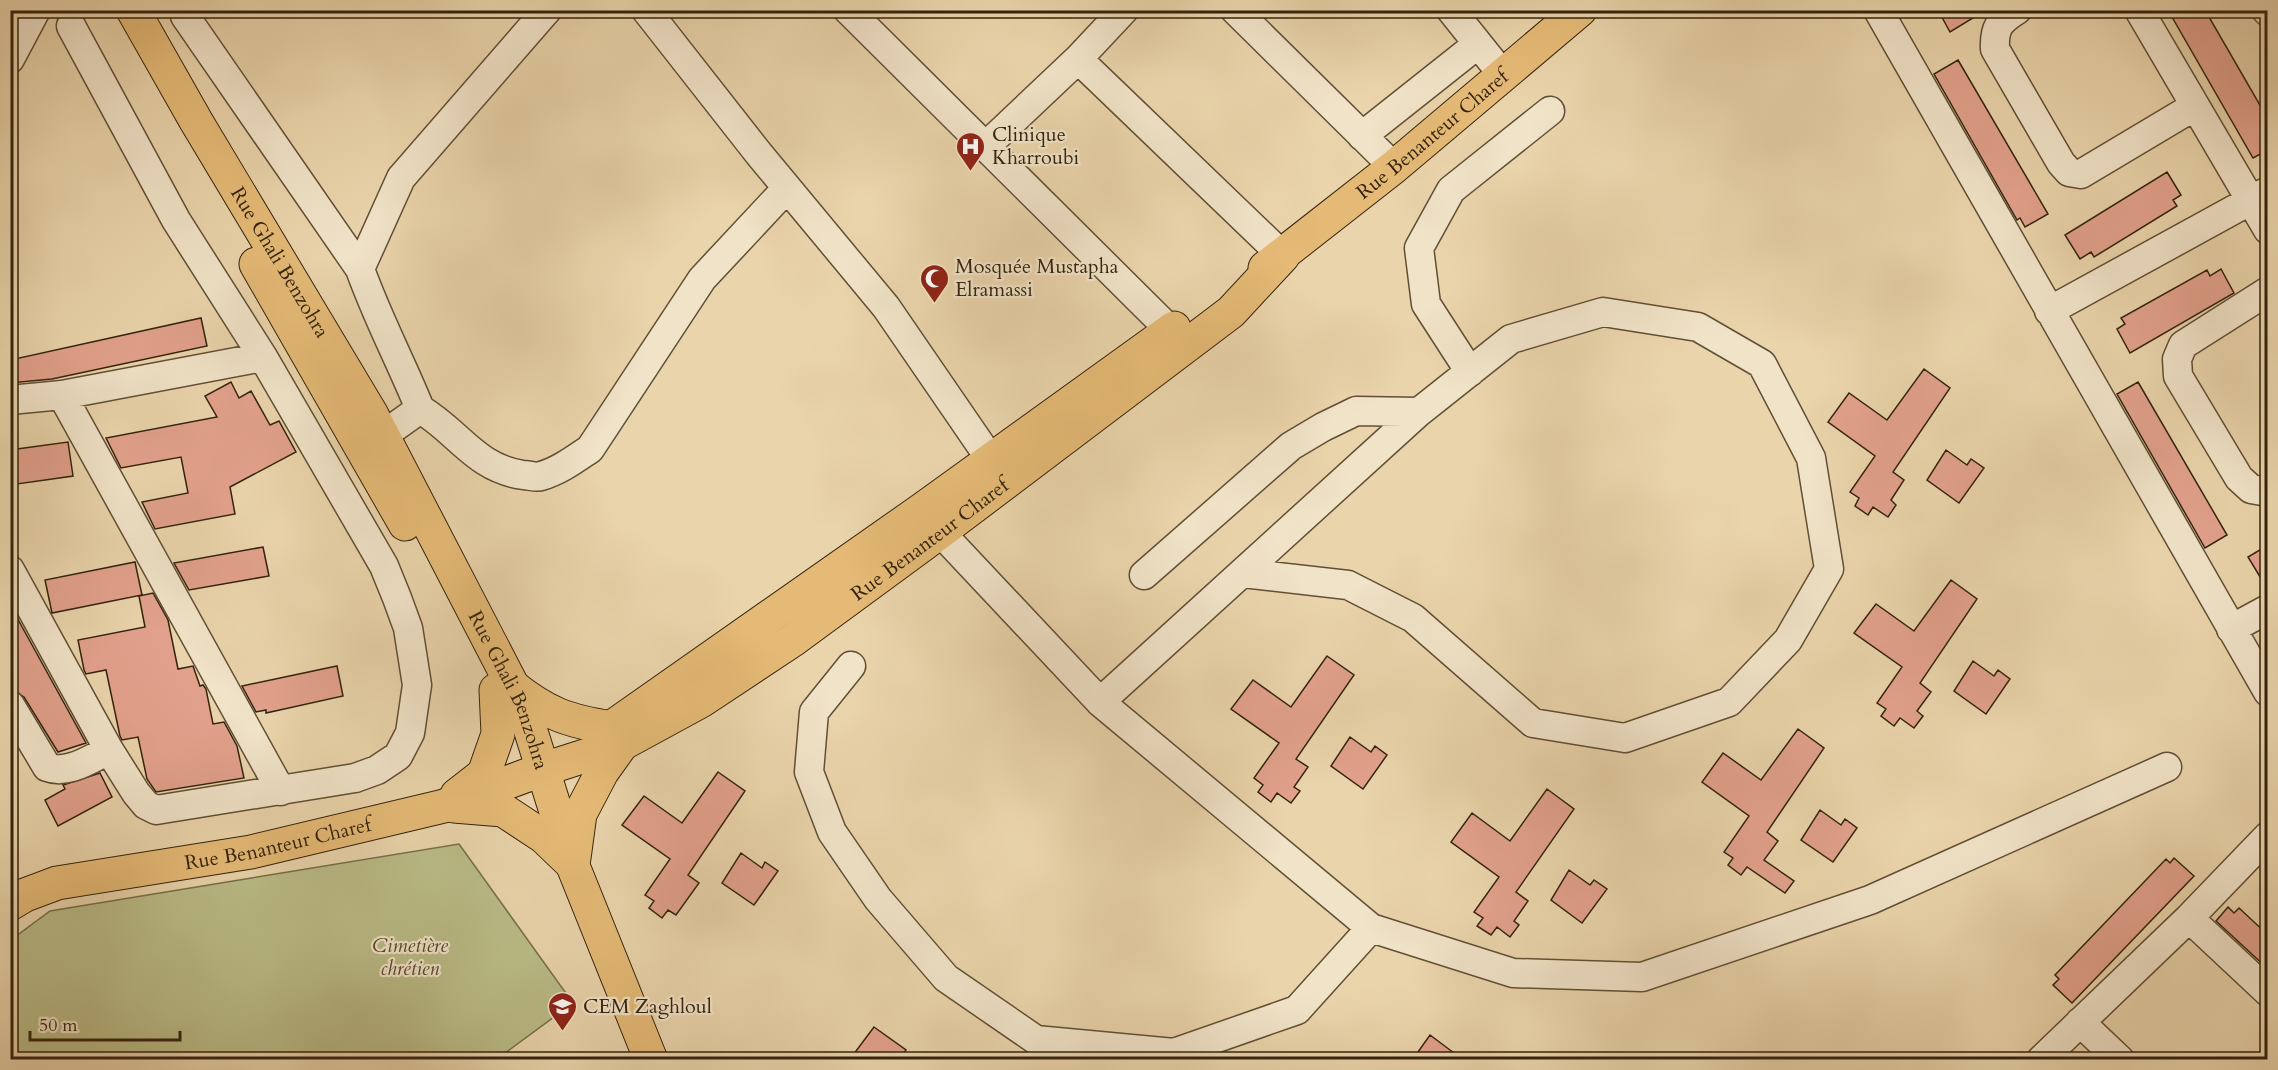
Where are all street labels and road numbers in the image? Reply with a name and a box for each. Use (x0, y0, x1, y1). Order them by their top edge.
street label: Rue Benanteur Charef (1350, 61, 1516, 205)
street label: Rue Ghali Benzohra (225, 181, 336, 343)
street label: Rue Benanteur Charef (845, 470, 1016, 607)
street label: Rue Ghali Benzohra (462, 606, 556, 773)
street label: Rue Benanteur Charef (183, 810, 376, 876)

